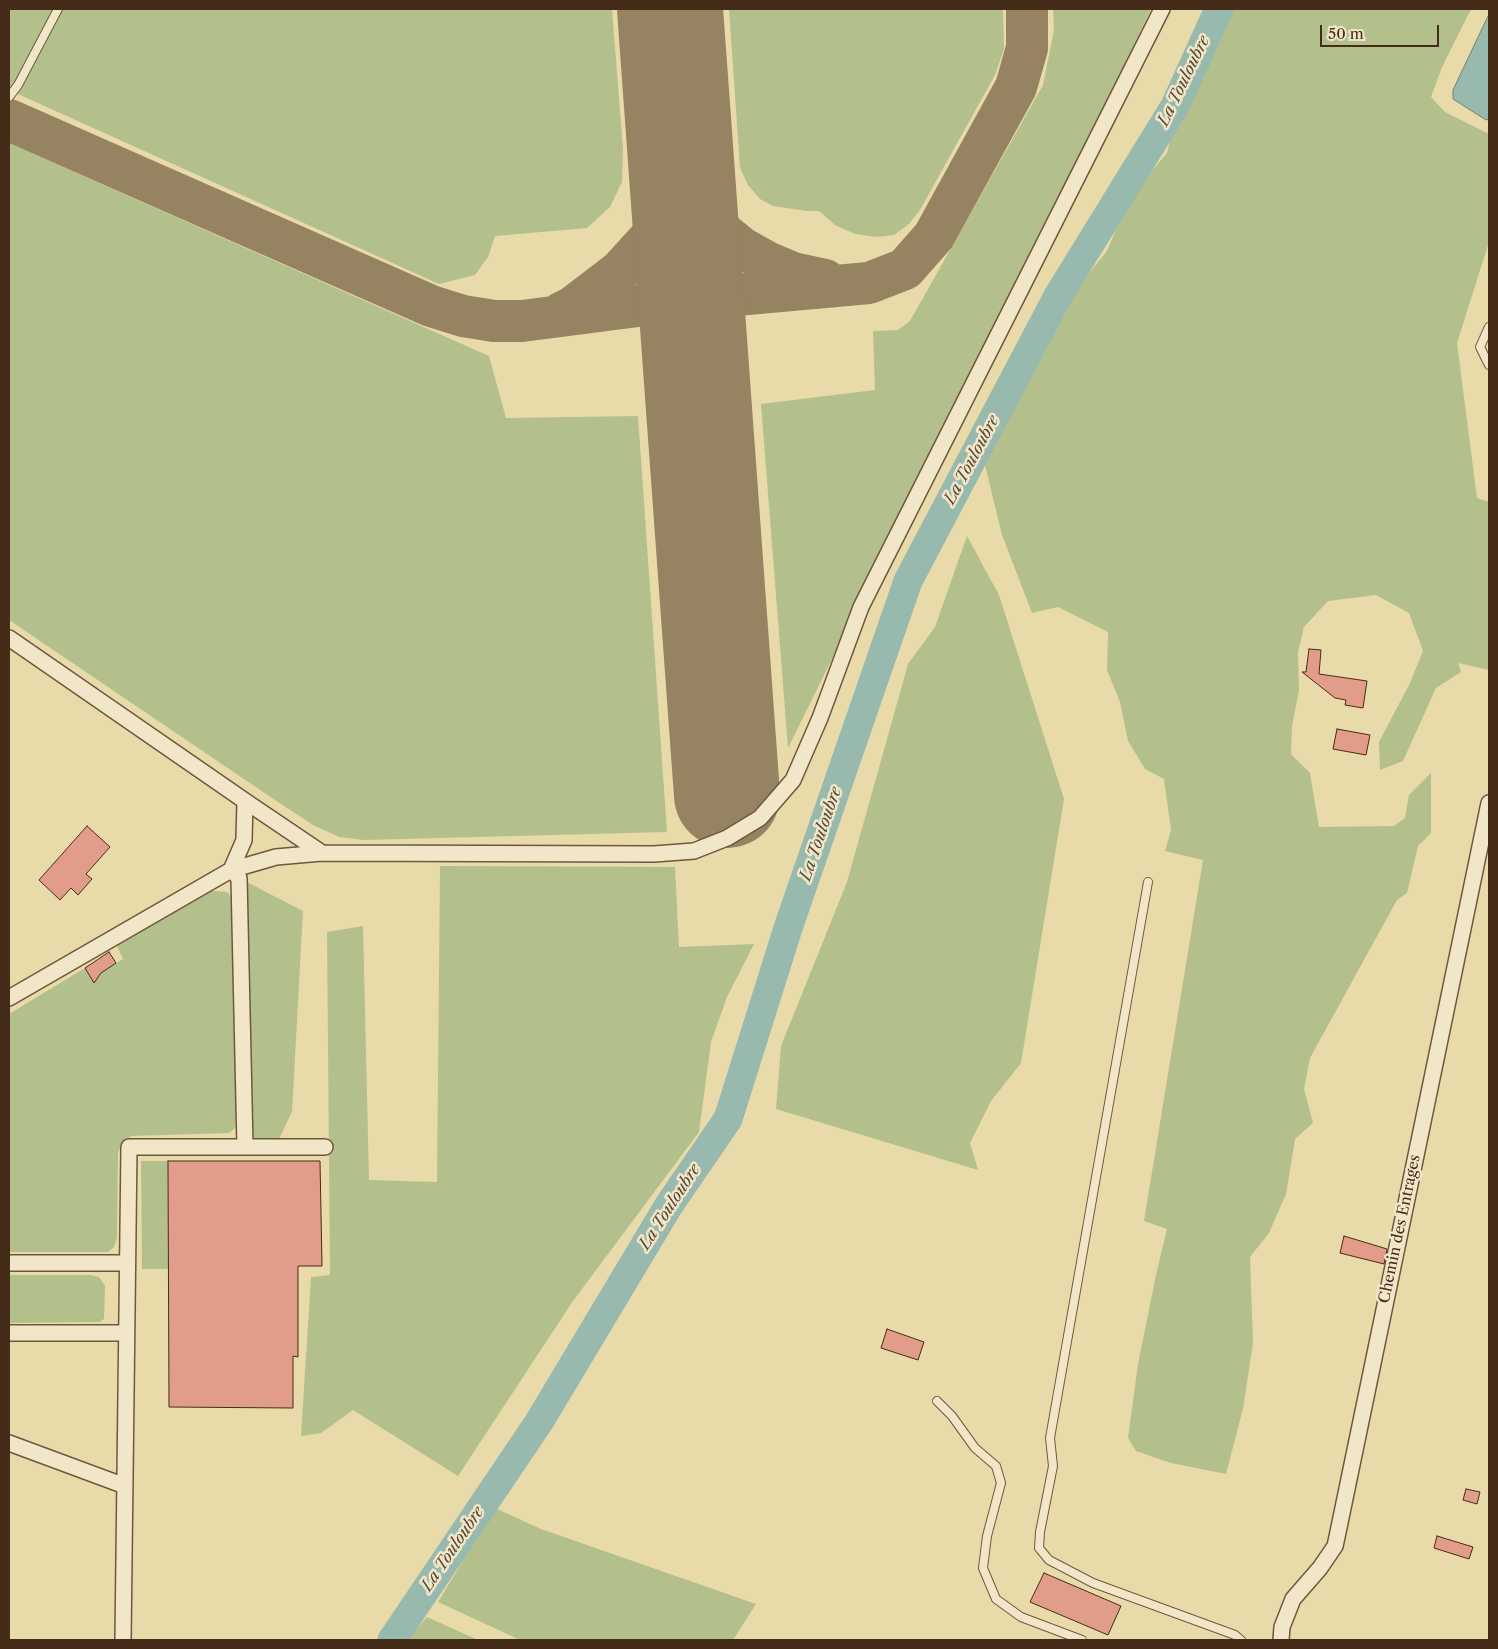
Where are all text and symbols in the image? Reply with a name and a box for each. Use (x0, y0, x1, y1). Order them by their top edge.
scale bar (1323, 15, 1442, 47)
text: 50 m (1328, 24, 1364, 43)
water label: La Touloubre (1154, 33, 1214, 129)
water label: La Touloubre (941, 412, 1003, 508)
water label: La Touloubre (796, 785, 846, 883)
street label: Chemin des Entrages (1375, 1153, 1425, 1305)
water label: La Touloubre (635, 1161, 705, 1253)
water label: La Touloubre (418, 1503, 488, 1595)

